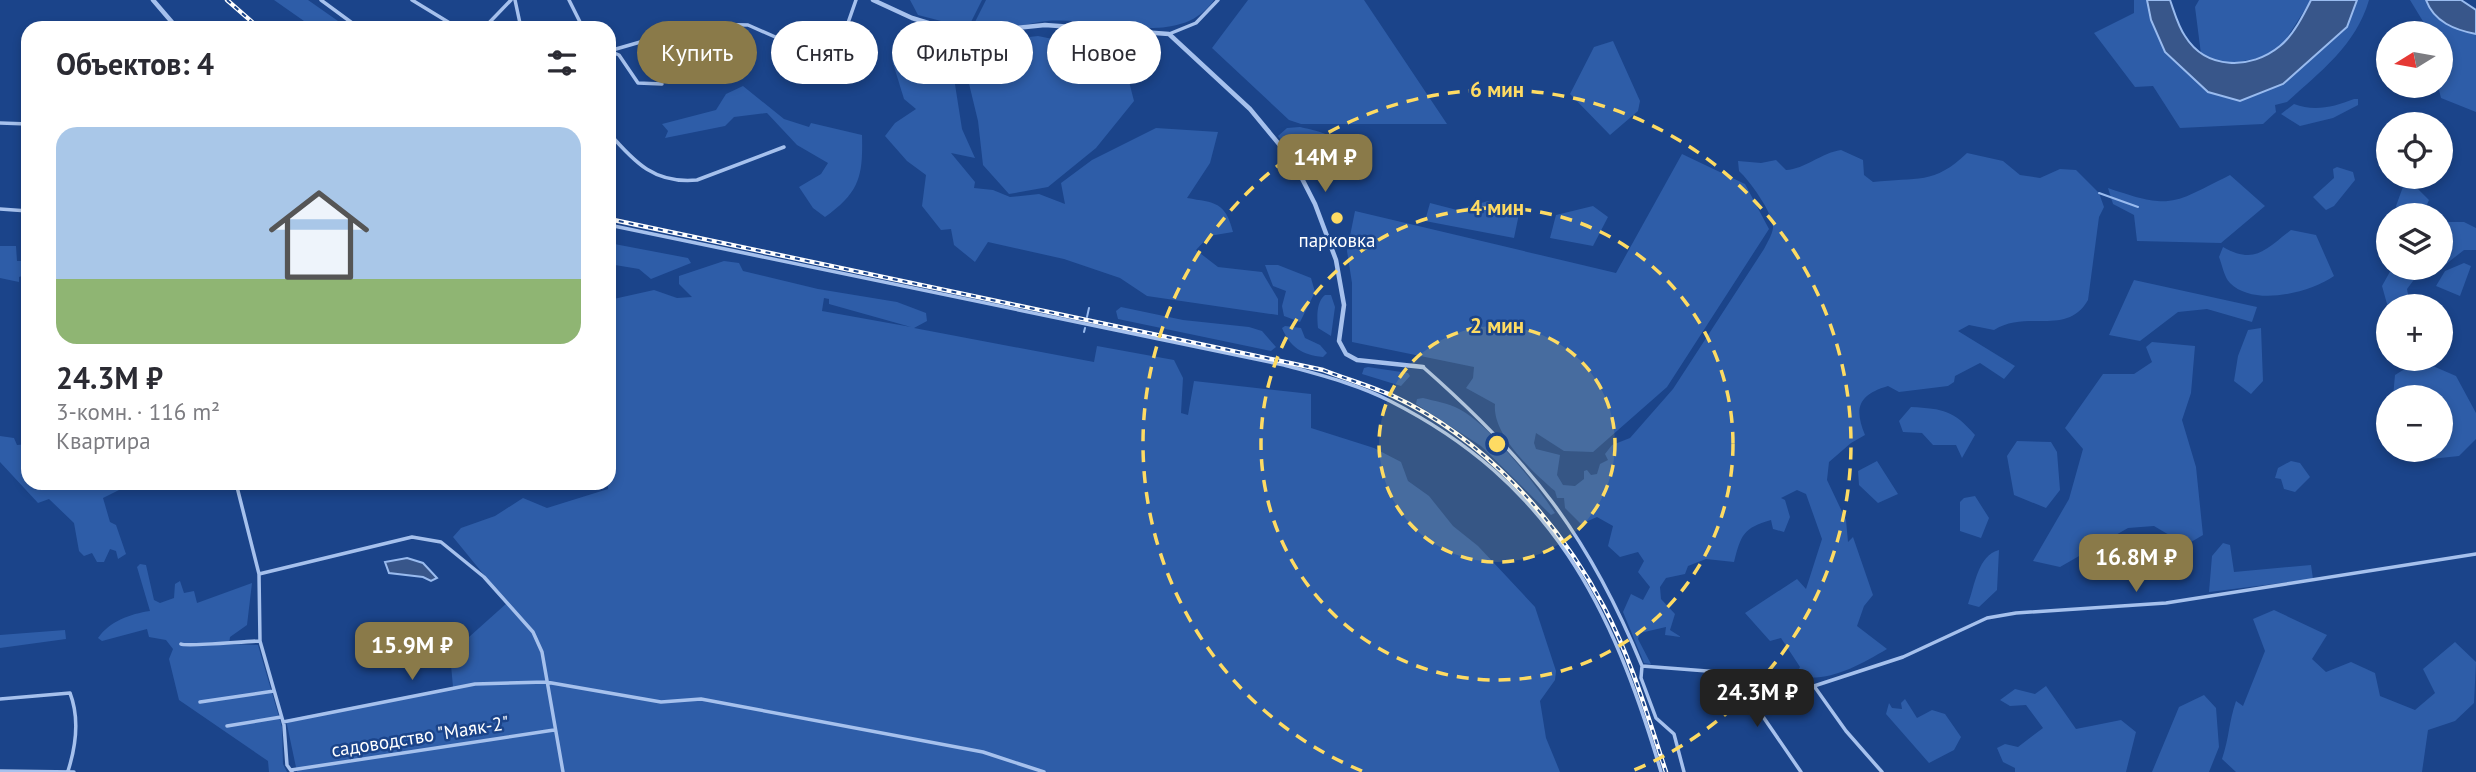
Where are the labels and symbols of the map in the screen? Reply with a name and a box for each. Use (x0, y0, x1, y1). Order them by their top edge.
north arrow (2376, 21, 2454, 98)
text: 6 мин (1470, 76, 1524, 103)
pin: 14M ₽ (1276, 134, 1374, 194)
text: 4 мин (1470, 194, 1524, 221)
marker: парковка (1329, 210, 1345, 226)
place label: парковка (1299, 228, 1375, 252)
text: 2 мин (1470, 312, 1524, 339)
centre of rings (1485, 432, 1509, 456)
pin: 16.8M ₽ (2071, 534, 2201, 594)
pin: 15.9M ₽ (347, 622, 477, 682)
pin: 24.3M ₽ (1692, 670, 1822, 729)
street label: садоводство "Маяк-2" (329, 710, 511, 762)

